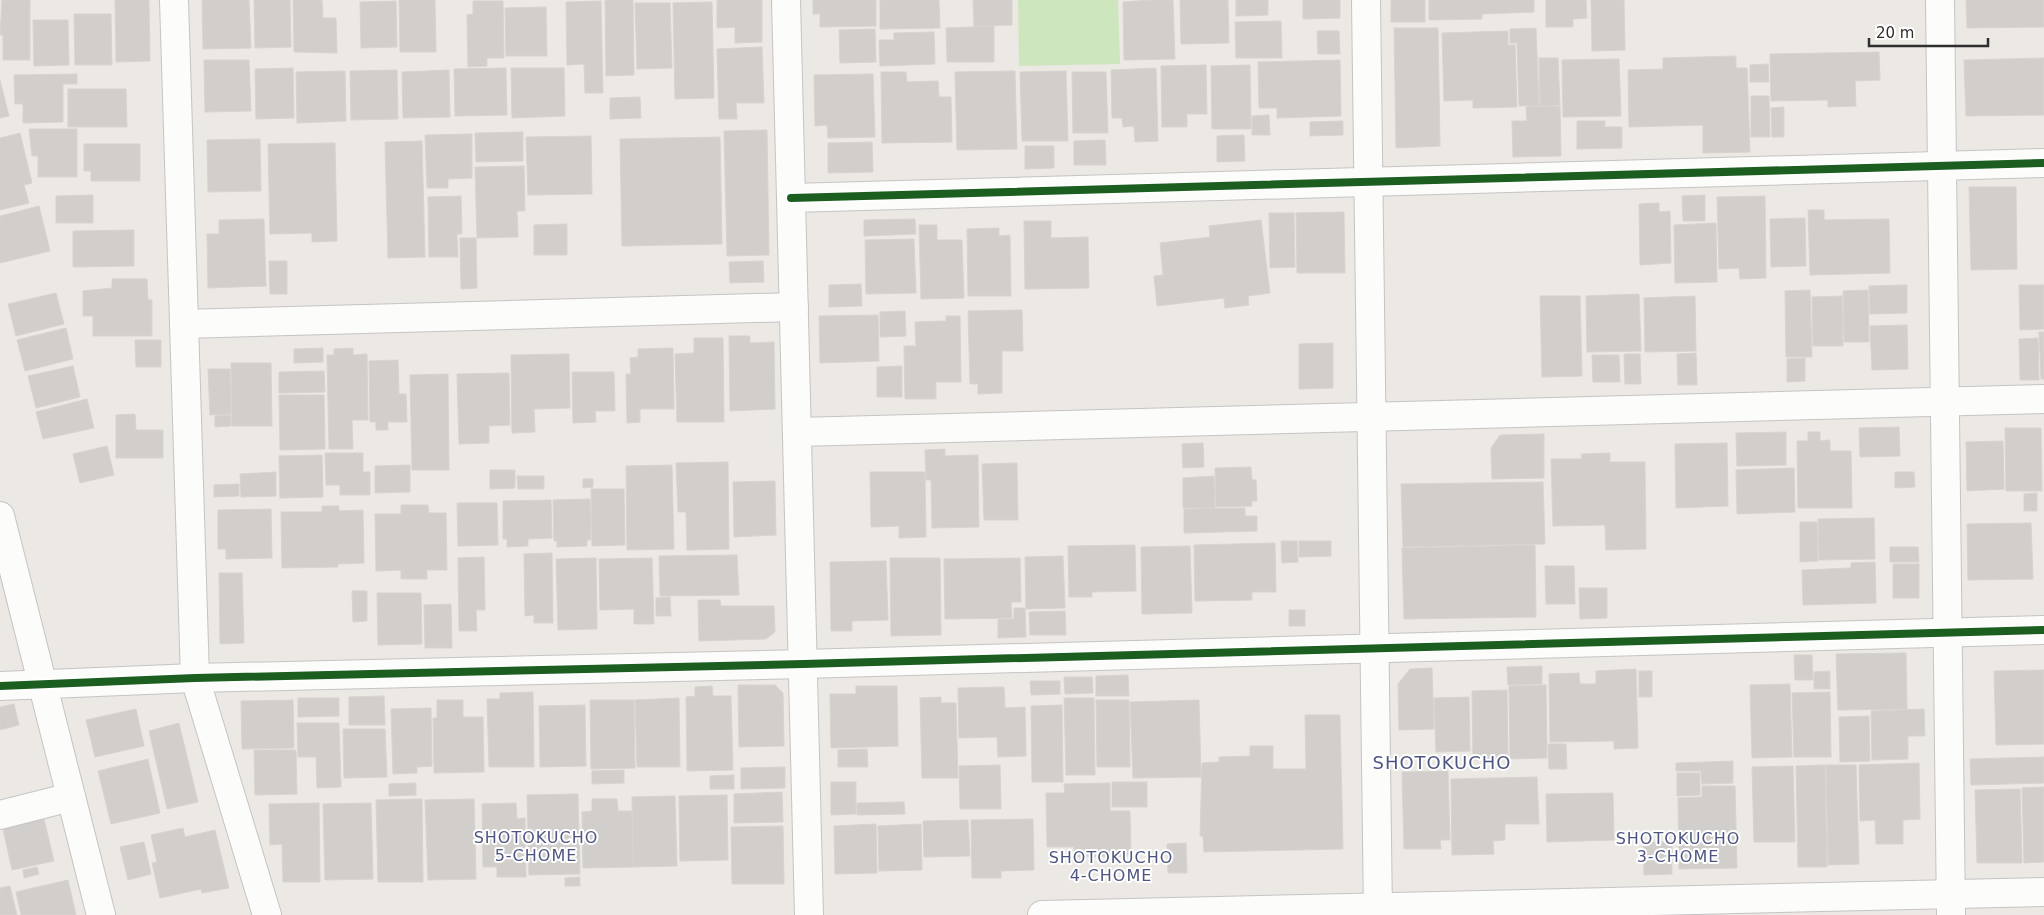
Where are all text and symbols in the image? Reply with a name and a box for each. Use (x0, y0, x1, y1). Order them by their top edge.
scale bar (1869, 15, 1988, 47)
text: 20 m (1876, 24, 1914, 42)
district label: SHOTOKUCHO (1372, 752, 1512, 773)
district label: SHOTOKUCHO 5-CHOME (474, 828, 598, 865)
district label: SHOTOKUCHO 3-CHOME (1616, 829, 1740, 866)
district label: SHOTOKUCHO 4-CHOME (1049, 848, 1173, 885)

